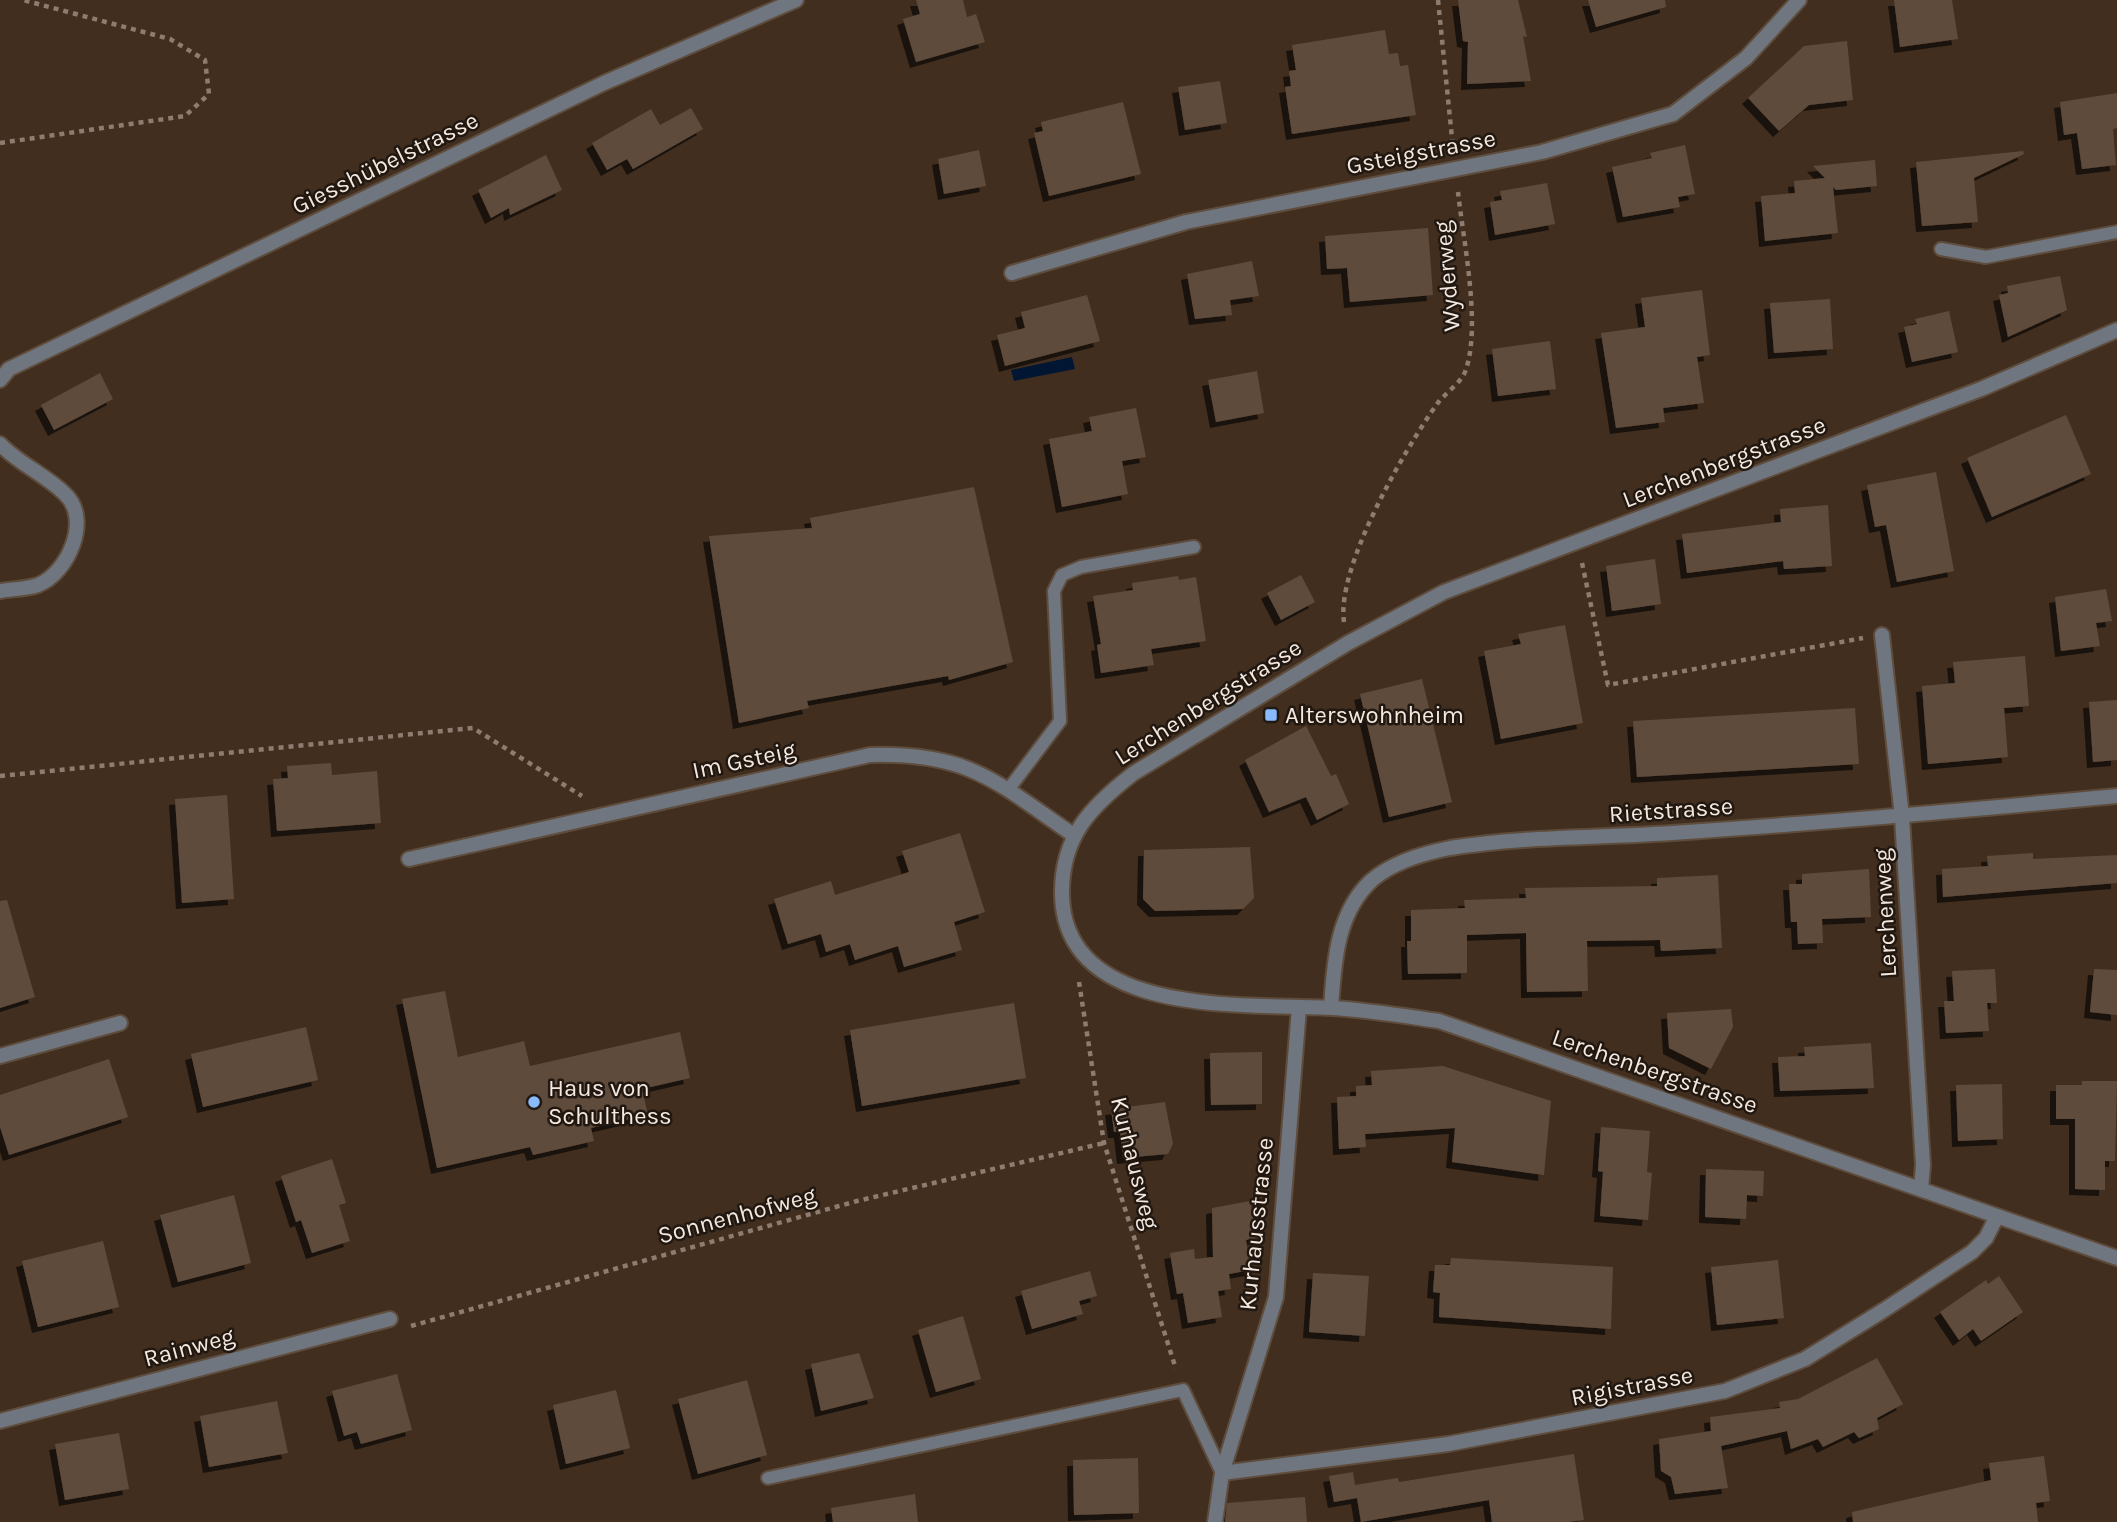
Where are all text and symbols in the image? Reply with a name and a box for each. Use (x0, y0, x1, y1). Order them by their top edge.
street label: Giesshübelstrasse (287, 106, 483, 220)
street label: Gsteigstrasse (1344, 124, 1498, 180)
street label: Wyderweg (1428, 219, 1466, 333)
street label: Lerchenbergstrasse (1618, 410, 1830, 514)
street label: Lerchenbergstrasse (1109, 633, 1307, 771)
place label: Alterswohnheim (1285, 701, 1464, 729)
marker: Alterswohnheim (1263, 707, 1279, 723)
street label: Im Gsteig (690, 735, 799, 785)
street label: Rietstrasse (1608, 792, 1734, 828)
street label: Lerchenweg (1868, 847, 1902, 978)
street label: Lerchenbergstrasse (1549, 1023, 1761, 1119)
place label: Haus von Schulthess (548, 1074, 672, 1130)
marker: Haus von Schulthess (526, 1094, 542, 1110)
street label: Kurhausweg (1105, 1094, 1165, 1233)
street label: Kurhausstrasse (1233, 1136, 1279, 1312)
street label: Sonnenhofweg (655, 1180, 820, 1250)
street label: Rainweg (141, 1321, 238, 1373)
street label: Rigistrasse (1569, 1360, 1695, 1412)

